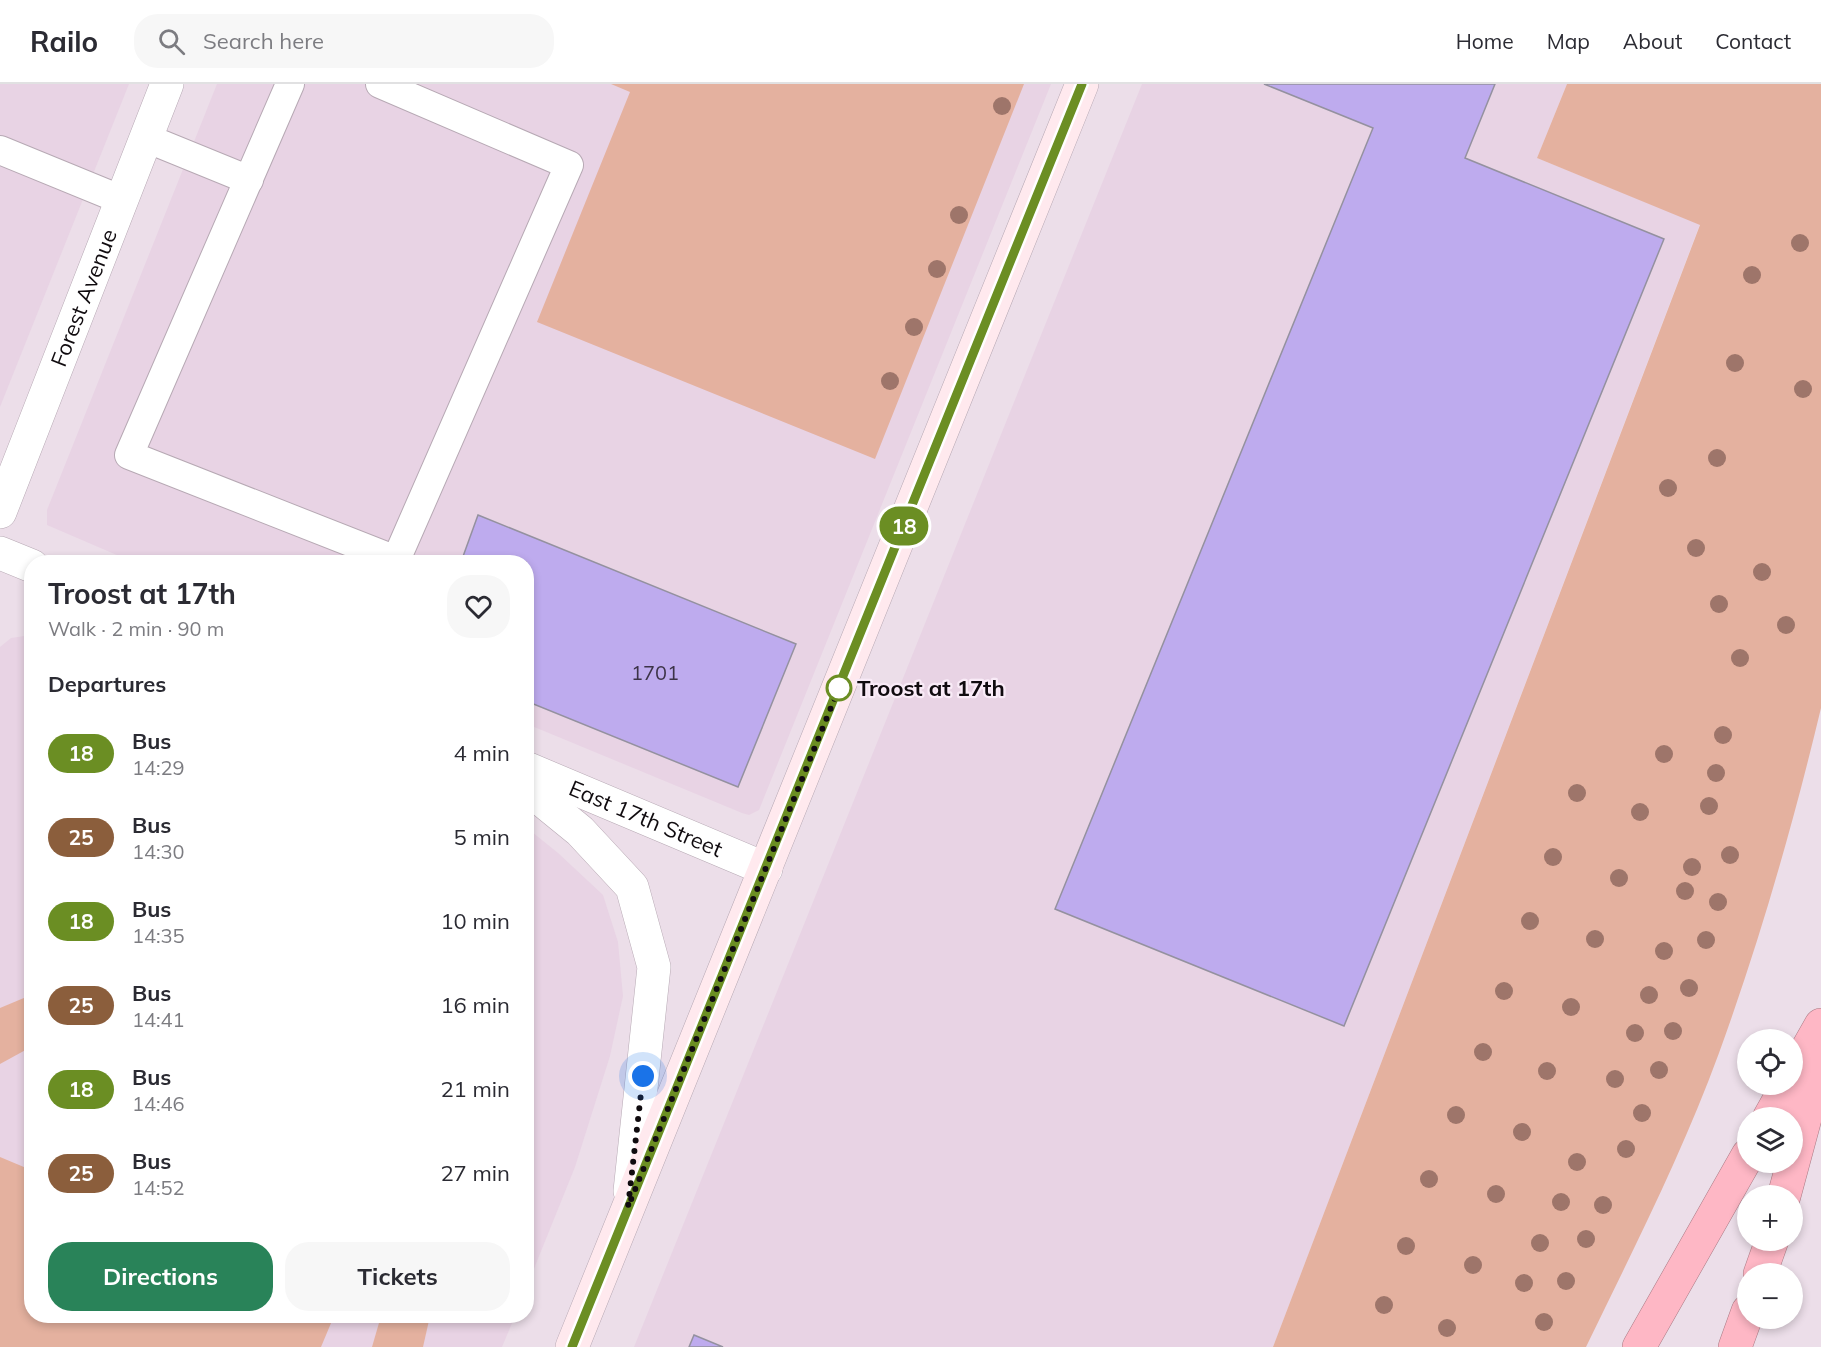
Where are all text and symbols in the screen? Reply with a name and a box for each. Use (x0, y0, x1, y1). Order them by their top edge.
search box (134, 14, 554, 68)
text: Railo (30, 24, 98, 59)
icon: search (155, 25, 188, 58)
text: Search here (203, 27, 324, 55)
text: Home (1456, 28, 1514, 54)
text: Map (1547, 28, 1590, 54)
text: About (1623, 28, 1682, 54)
text: Contact (1715, 28, 1791, 54)
street label: Forest Avenue (44, 225, 123, 370)
line badge: 18 (877, 506, 931, 546)
text: 18 (891, 513, 917, 539)
button: heart (447, 575, 510, 638)
text: Troost at 17th (48, 576, 236, 611)
text: Walk · 2 min · 90 m (48, 616, 224, 641)
house number: 1701 (631, 660, 679, 685)
text: Departures (48, 670, 166, 698)
place label: Troost at 17th (857, 674, 1005, 702)
marker: Troost at 17th (826, 675, 852, 701)
text: Bus (132, 727, 171, 755)
text: 4 min (454, 739, 510, 767)
text: 18 (68, 740, 94, 766)
text: 14:29 (132, 755, 185, 780)
street label: East 17th Street (565, 774, 727, 863)
text: Bus (132, 811, 171, 839)
text: 5 min (454, 823, 510, 851)
text: 25 (68, 824, 94, 850)
text: 14:30 (132, 839, 185, 864)
text: Bus (132, 895, 171, 923)
text: 10 min (440, 907, 510, 935)
text: 18 (68, 908, 94, 934)
text: 14:35 (132, 923, 185, 948)
text: Bus (132, 979, 171, 1007)
text: 16 min (440, 991, 510, 1019)
text: 25 (68, 992, 94, 1018)
text: 14:41 (132, 1007, 185, 1032)
map controls (1737, 1029, 1803, 1329)
button: locate (1737, 1029, 1803, 1095)
your location (628, 1061, 658, 1091)
text: Bus (132, 1063, 171, 1091)
text: 21 min (440, 1075, 510, 1103)
text: 18 (68, 1076, 94, 1102)
text: 14:46 (132, 1091, 185, 1116)
button: layers (1737, 1107, 1803, 1173)
text: Bus (132, 1147, 171, 1175)
text: 27 min (440, 1159, 510, 1187)
text: 25 (68, 1160, 94, 1186)
text: 14:52 (132, 1175, 185, 1200)
button: + (1737, 1185, 1803, 1251)
button: Directions (48, 1242, 273, 1311)
button: Tickets (285, 1242, 510, 1311)
button: − (1737, 1263, 1803, 1329)

